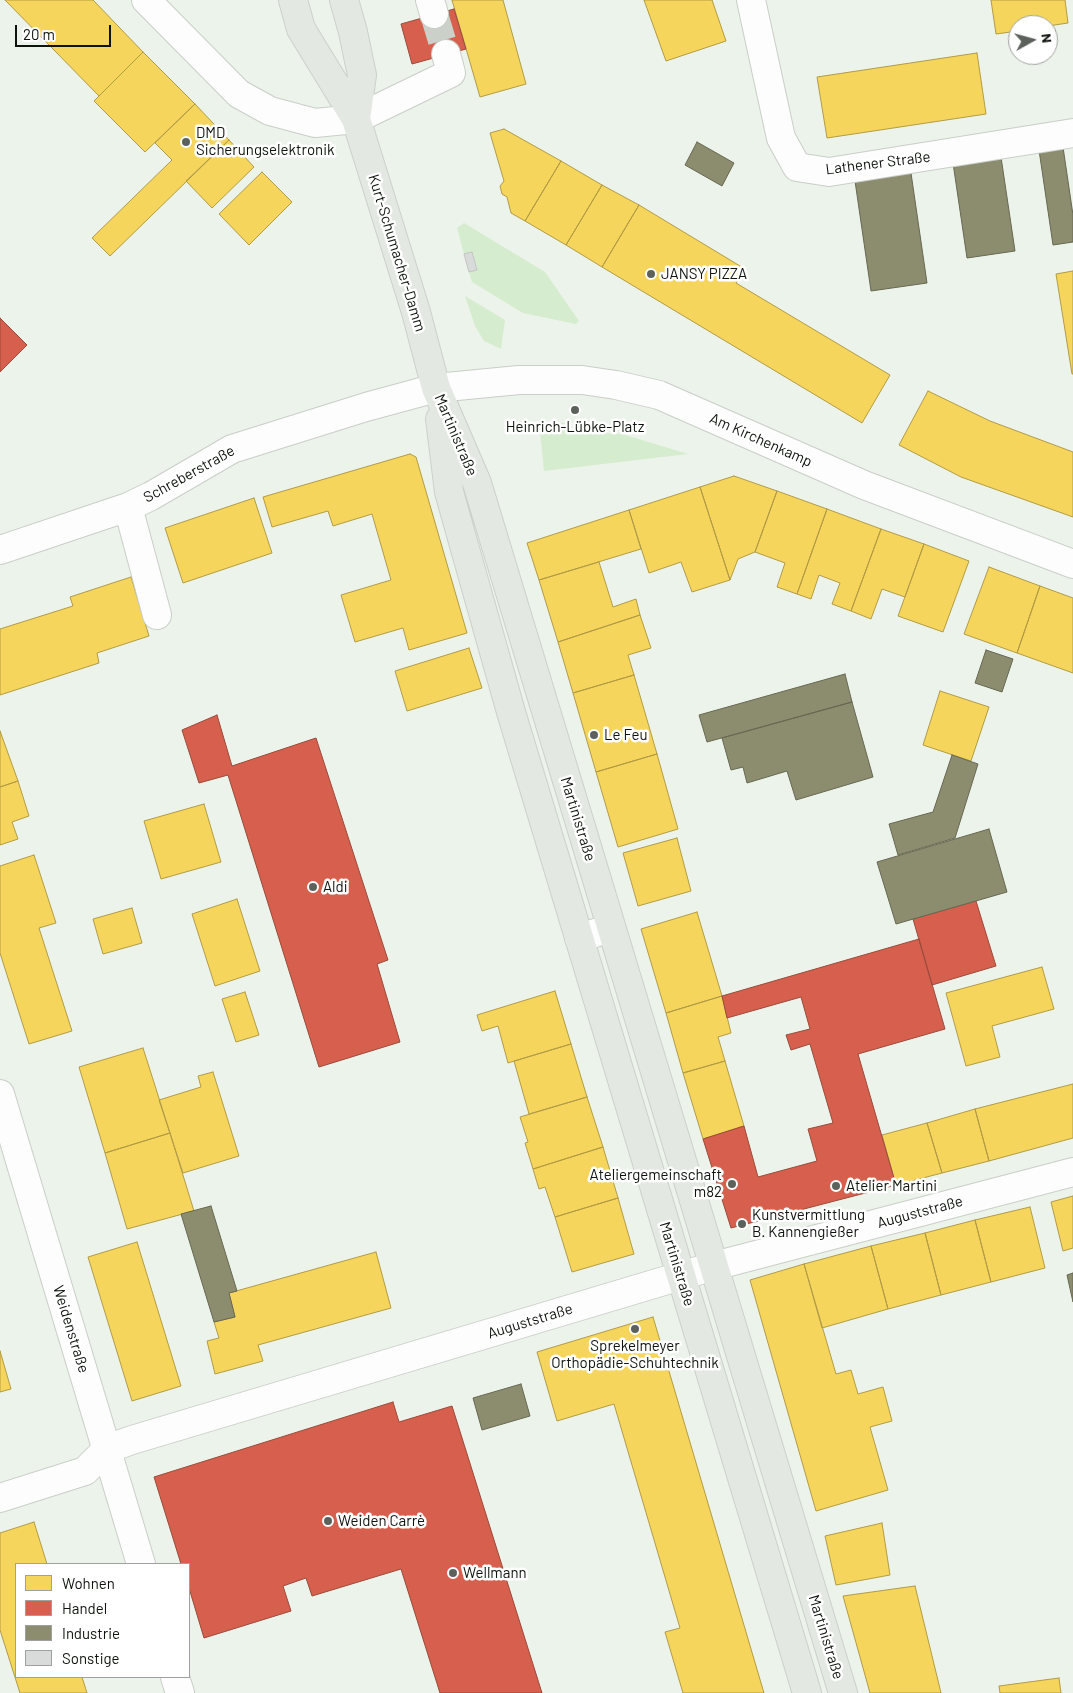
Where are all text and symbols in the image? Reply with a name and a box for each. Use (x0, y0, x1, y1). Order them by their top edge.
scale bar (18, 15, 114, 47)
north arrow (1008, 15, 1058, 65)
text: 20 m (23, 25, 55, 43)
text: N (1038, 33, 1056, 44)
place label: DMD Sicherungselektronik (196, 124, 334, 159)
marker: DMD Sicherungselektronik (180, 136, 192, 148)
street label: Lathener Straße (824, 148, 932, 178)
street label: Kurt-Schumacher-Damm (364, 172, 430, 334)
place label: JANSY PIZZA (661, 265, 747, 283)
marker: JANSY PIZZA (645, 268, 657, 280)
street label: Martinistraße (431, 391, 481, 479)
marker: Heinrich-Lübke-Platz (569, 404, 581, 416)
street label: Am Kirchenkamp (707, 409, 815, 471)
place label: Heinrich-Lübke-Platz (506, 418, 644, 436)
street label: Schreberstraße (140, 441, 238, 507)
place label: Le Feu (604, 726, 647, 744)
marker: Le Feu (588, 729, 600, 741)
street label: Martinistraße (557, 775, 599, 863)
place label: Aldi (323, 878, 348, 896)
marker: Aldi (307, 881, 319, 893)
place label: Ateliergemeinschaft m82 (590, 1166, 722, 1201)
place label: Atelier Martini (846, 1177, 937, 1195)
marker: Ateliergemeinschaft m82 (726, 1178, 738, 1190)
marker: Atelier Martini (830, 1180, 842, 1192)
street label: Auguststraße (875, 1192, 965, 1232)
place label: Kunstvermittlung B. Kannengießer (752, 1206, 865, 1241)
marker: Kunstvermittlung B. Kannengießer (736, 1218, 748, 1230)
street label: Martinistraße (656, 1220, 698, 1308)
street label: Weidenstraße (49, 1283, 93, 1375)
street label: Auguststraße (485, 1300, 575, 1342)
marker: Sprekelmeyer Orthopädie-Schuhtechnik (629, 1323, 641, 1335)
place label: Sprekelmeyer Orthopädie-Schuhtechnik (551, 1337, 719, 1372)
place label: Weiden Carrè (338, 1512, 425, 1530)
marker: Weiden Carrè (322, 1515, 334, 1527)
legend (15, 1563, 190, 1678)
place label: Wellmann (463, 1564, 527, 1582)
marker: Wellmann (447, 1567, 459, 1579)
text: Wohnen (62, 1574, 115, 1592)
street label: Martinistraße (805, 1593, 847, 1681)
text: Handel (62, 1599, 107, 1617)
text: Industrie (62, 1624, 120, 1642)
text: Sonstige (62, 1649, 120, 1667)

